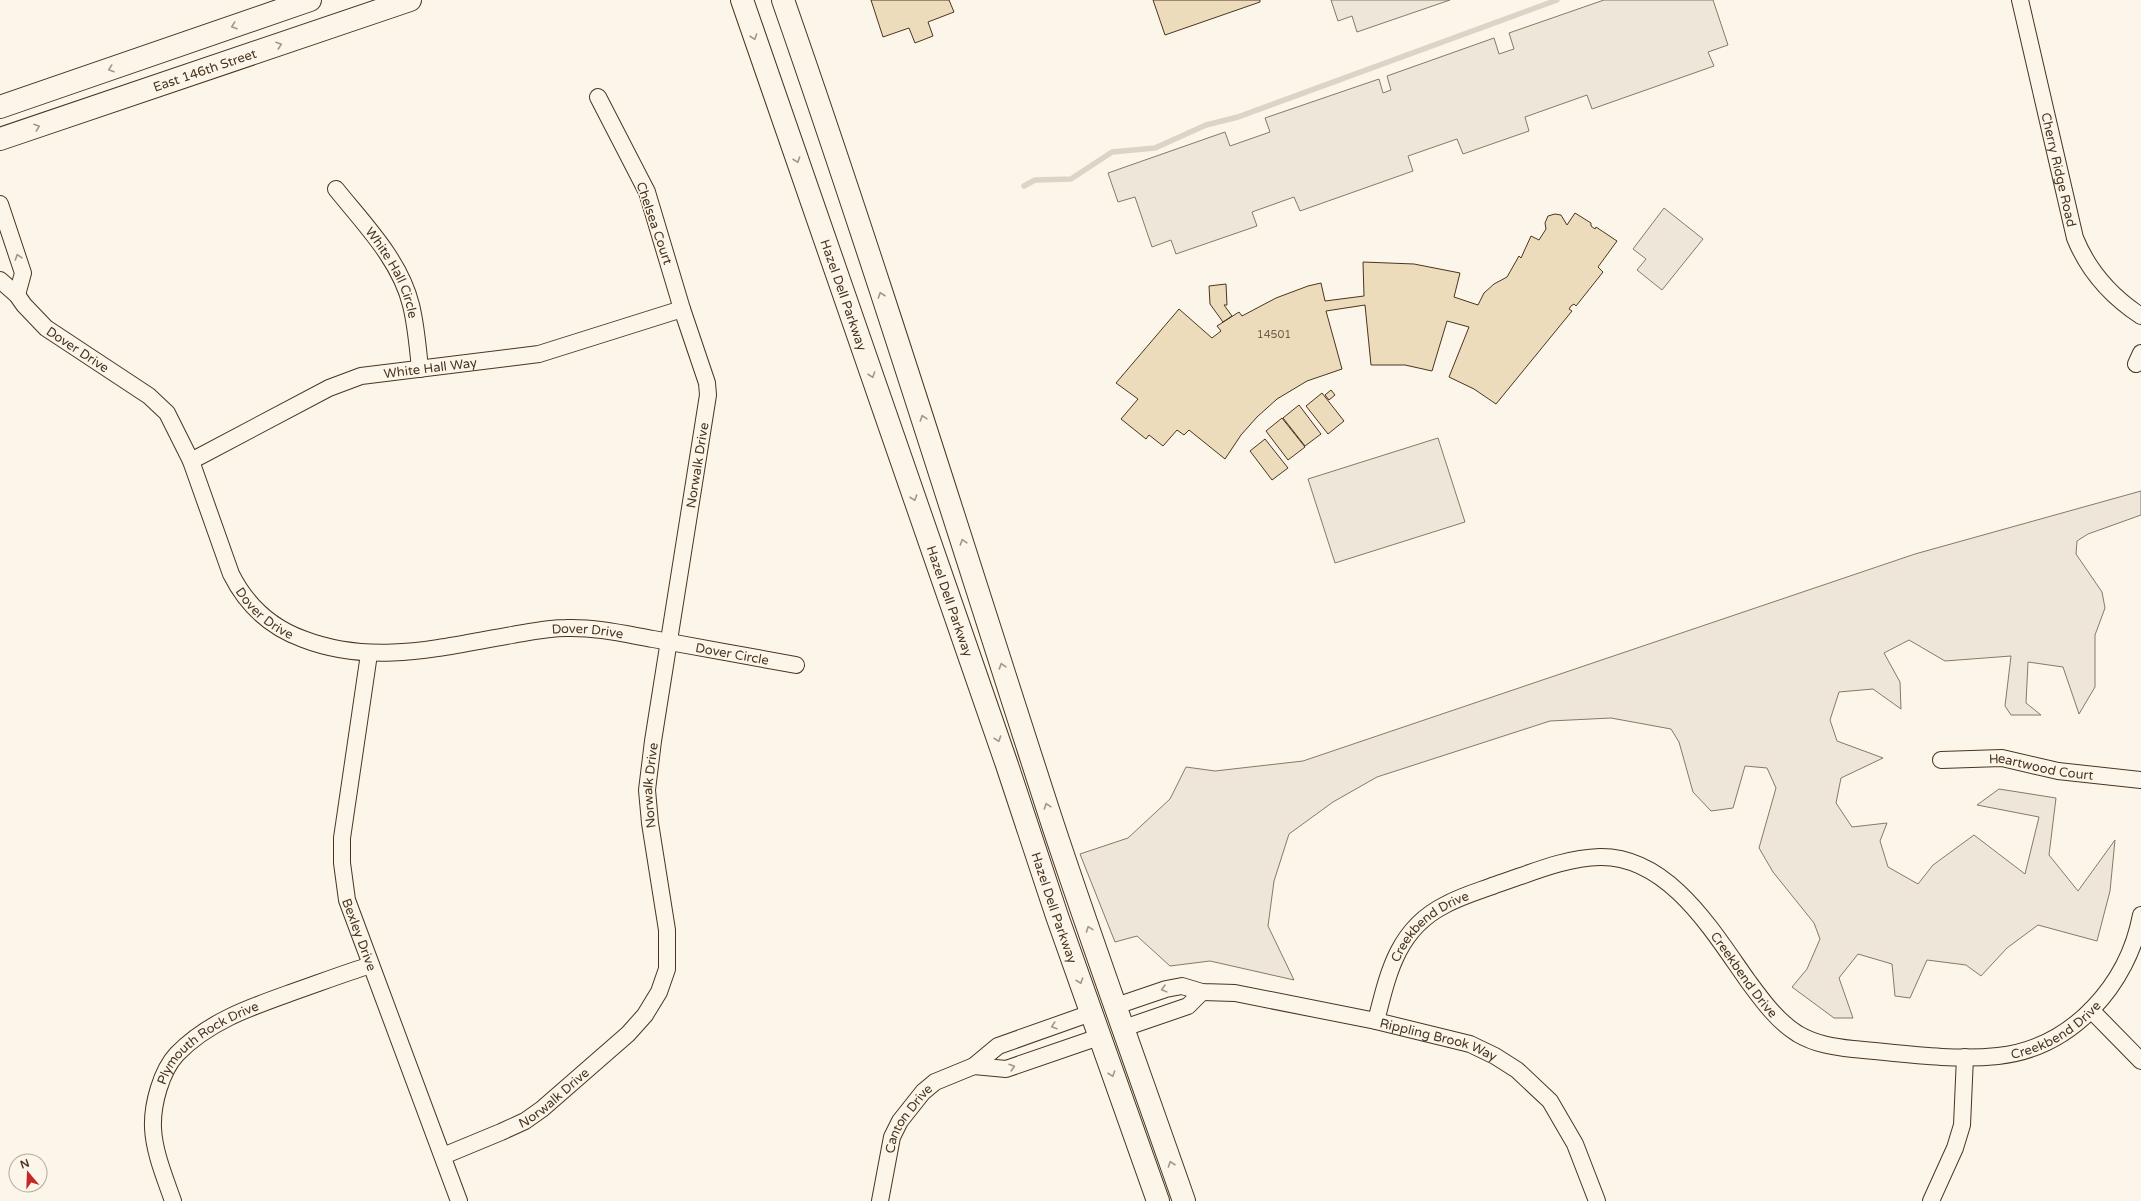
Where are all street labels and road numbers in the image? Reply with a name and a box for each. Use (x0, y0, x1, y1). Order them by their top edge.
street label: East 146th Street (151, 46, 259, 96)
street label: Cherry Ridge Road (2037, 111, 2079, 229)
street label: Chelsea Court (632, 180, 676, 267)
street label: White Hall Circle (361, 224, 421, 320)
street label: Hazel Dell Parkway (817, 237, 870, 353)
street label: Dover Drive (43, 323, 112, 376)
street label: White Hall Way (383, 355, 478, 382)
street label: Norwalk Drive (683, 421, 713, 509)
street label: Hazel Dell Parkway (923, 544, 976, 659)
street label: Dover Drive (232, 585, 296, 643)
street label: Dover Drive (551, 621, 624, 642)
street label: Dover Circle (694, 640, 770, 669)
street label: Norwalk Drive (640, 742, 662, 829)
street label: Heartwood Court (1989, 750, 2094, 784)
street label: Hazel Dell Parkway (1027, 850, 1080, 966)
street label: Creekbend Drive (1388, 888, 1471, 965)
street label: Bexley Drive (338, 896, 380, 973)
street label: Creekbend Drive (1707, 929, 1781, 1021)
street label: Plymouth Rock Drive (154, 998, 261, 1087)
street label: Creekbend Drive (2009, 998, 2105, 1063)
street label: Rippling Brook Way (1378, 1015, 1500, 1065)
street label: Norwalk Drive (516, 1065, 593, 1132)
street label: Canton Drive (882, 1081, 936, 1155)

